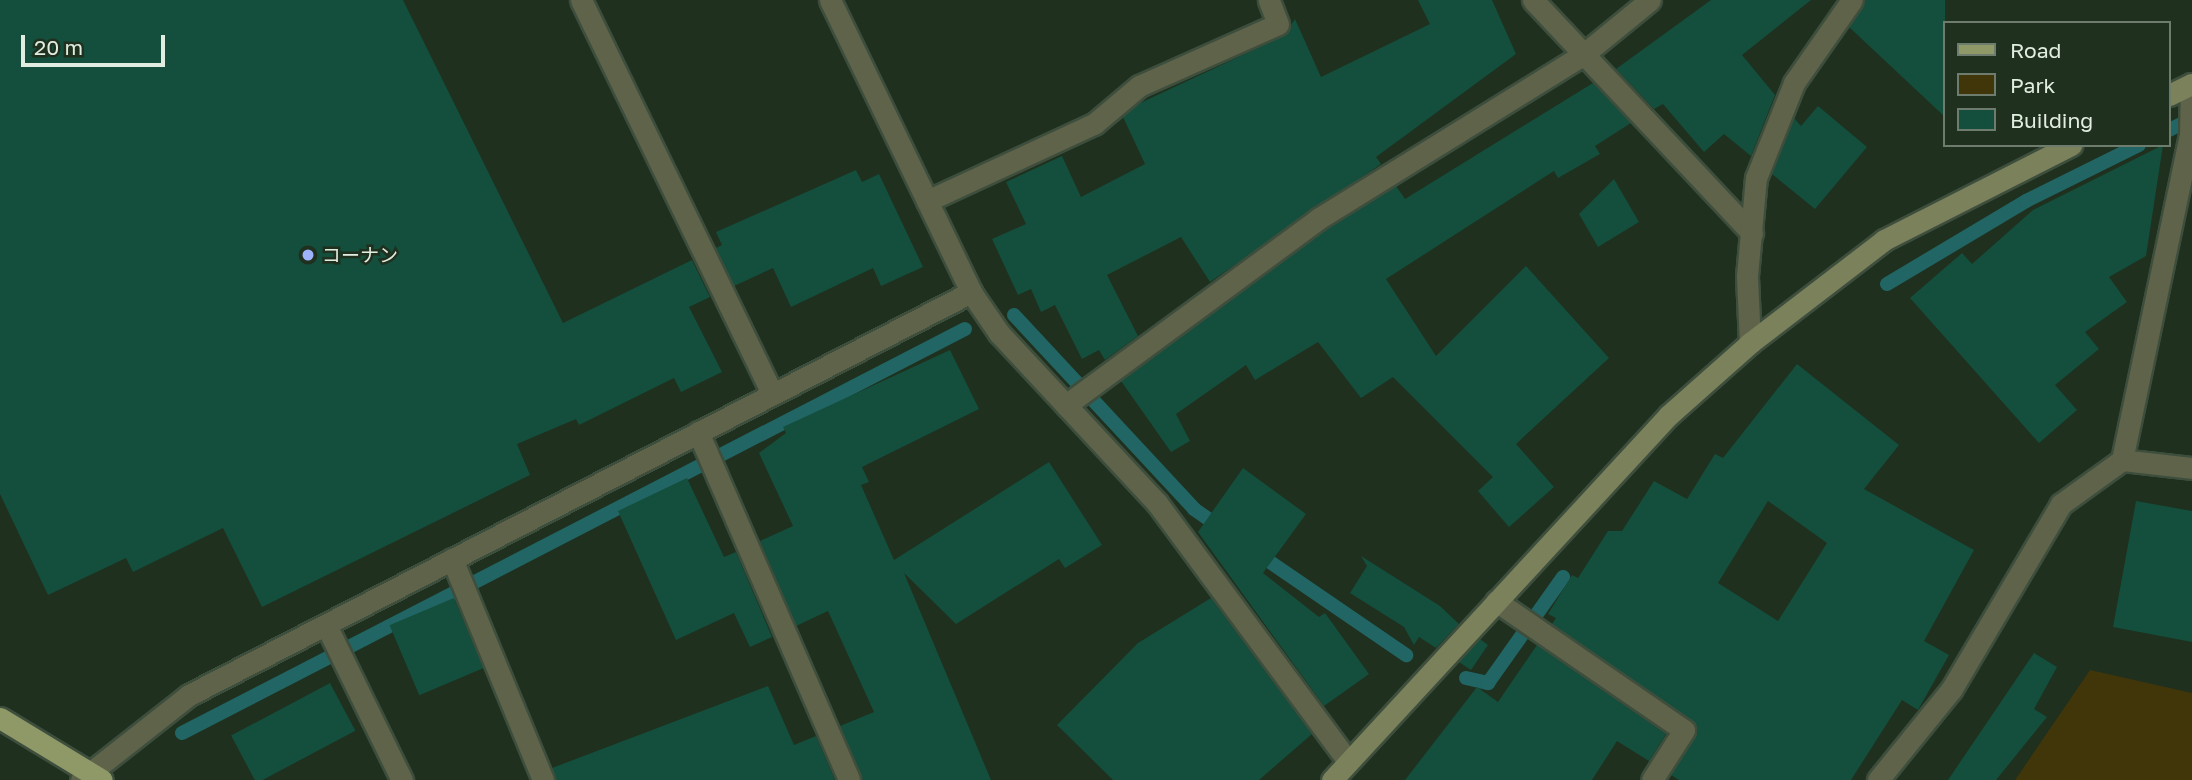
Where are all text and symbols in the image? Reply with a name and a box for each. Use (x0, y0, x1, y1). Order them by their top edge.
scale bar (24, 21, 168, 65)
legend (1944, 21, 2171, 147)
text: 20 m (34, 34, 83, 60)
text: Road (2010, 37, 2061, 63)
text: Park (2010, 72, 2055, 98)
text: Building (2010, 107, 2093, 133)
place label: コーナン (322, 244, 398, 266)
marker: コーナン (300, 247, 316, 263)

